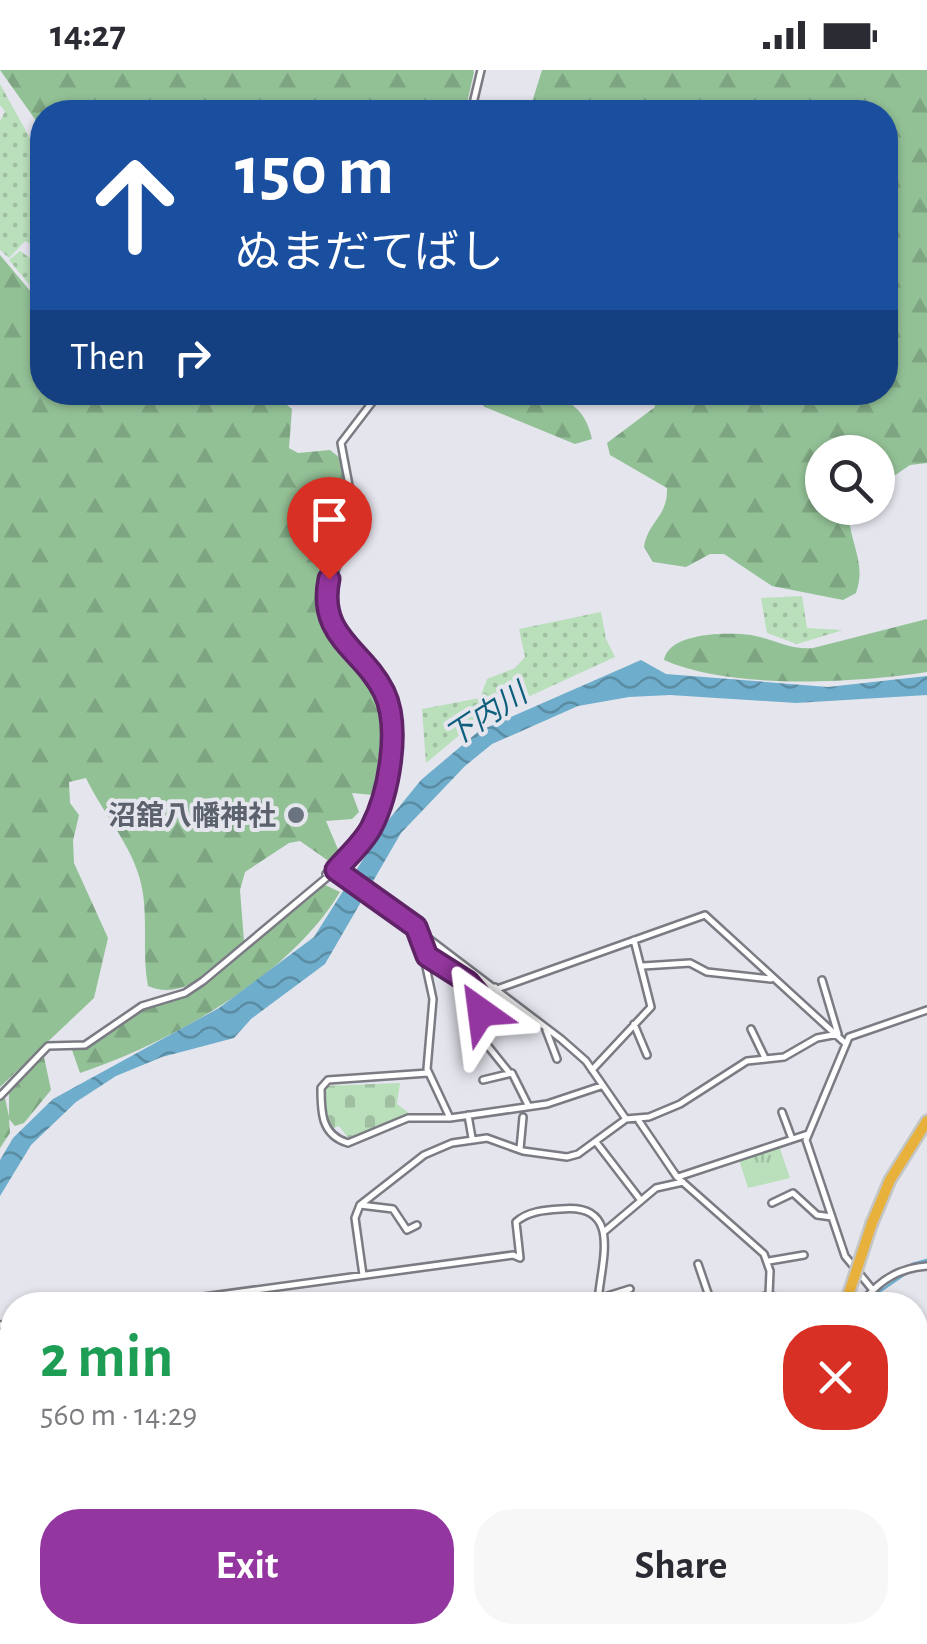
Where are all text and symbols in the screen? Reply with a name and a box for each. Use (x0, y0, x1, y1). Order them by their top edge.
text: 14:27 (50, 16, 126, 54)
text: 150 m (235, 137, 394, 207)
icon: ahead (70, 140, 200, 270)
text: ぬまだてばし (235, 231, 504, 276)
icon: right (165, 330, 220, 385)
text: Then (70, 339, 145, 377)
map controls (805, 435, 895, 525)
button: search (805, 435, 895, 525)
pin (287, 477, 372, 580)
icon: arrive (302, 492, 357, 547)
water label: 下内川 (440, 675, 535, 753)
place label: 沼舘八幡神社 (108, 801, 276, 831)
marker: 沼舘八幡神社 (285, 804, 307, 826)
position arrow (429, 960, 533, 1064)
button: close (783, 1325, 888, 1430)
text: 2 min (40, 1328, 173, 1388)
text: 560 m · 14:29 (40, 1399, 197, 1431)
button: Exit (40, 1509, 454, 1624)
button: Share (474, 1509, 888, 1624)

